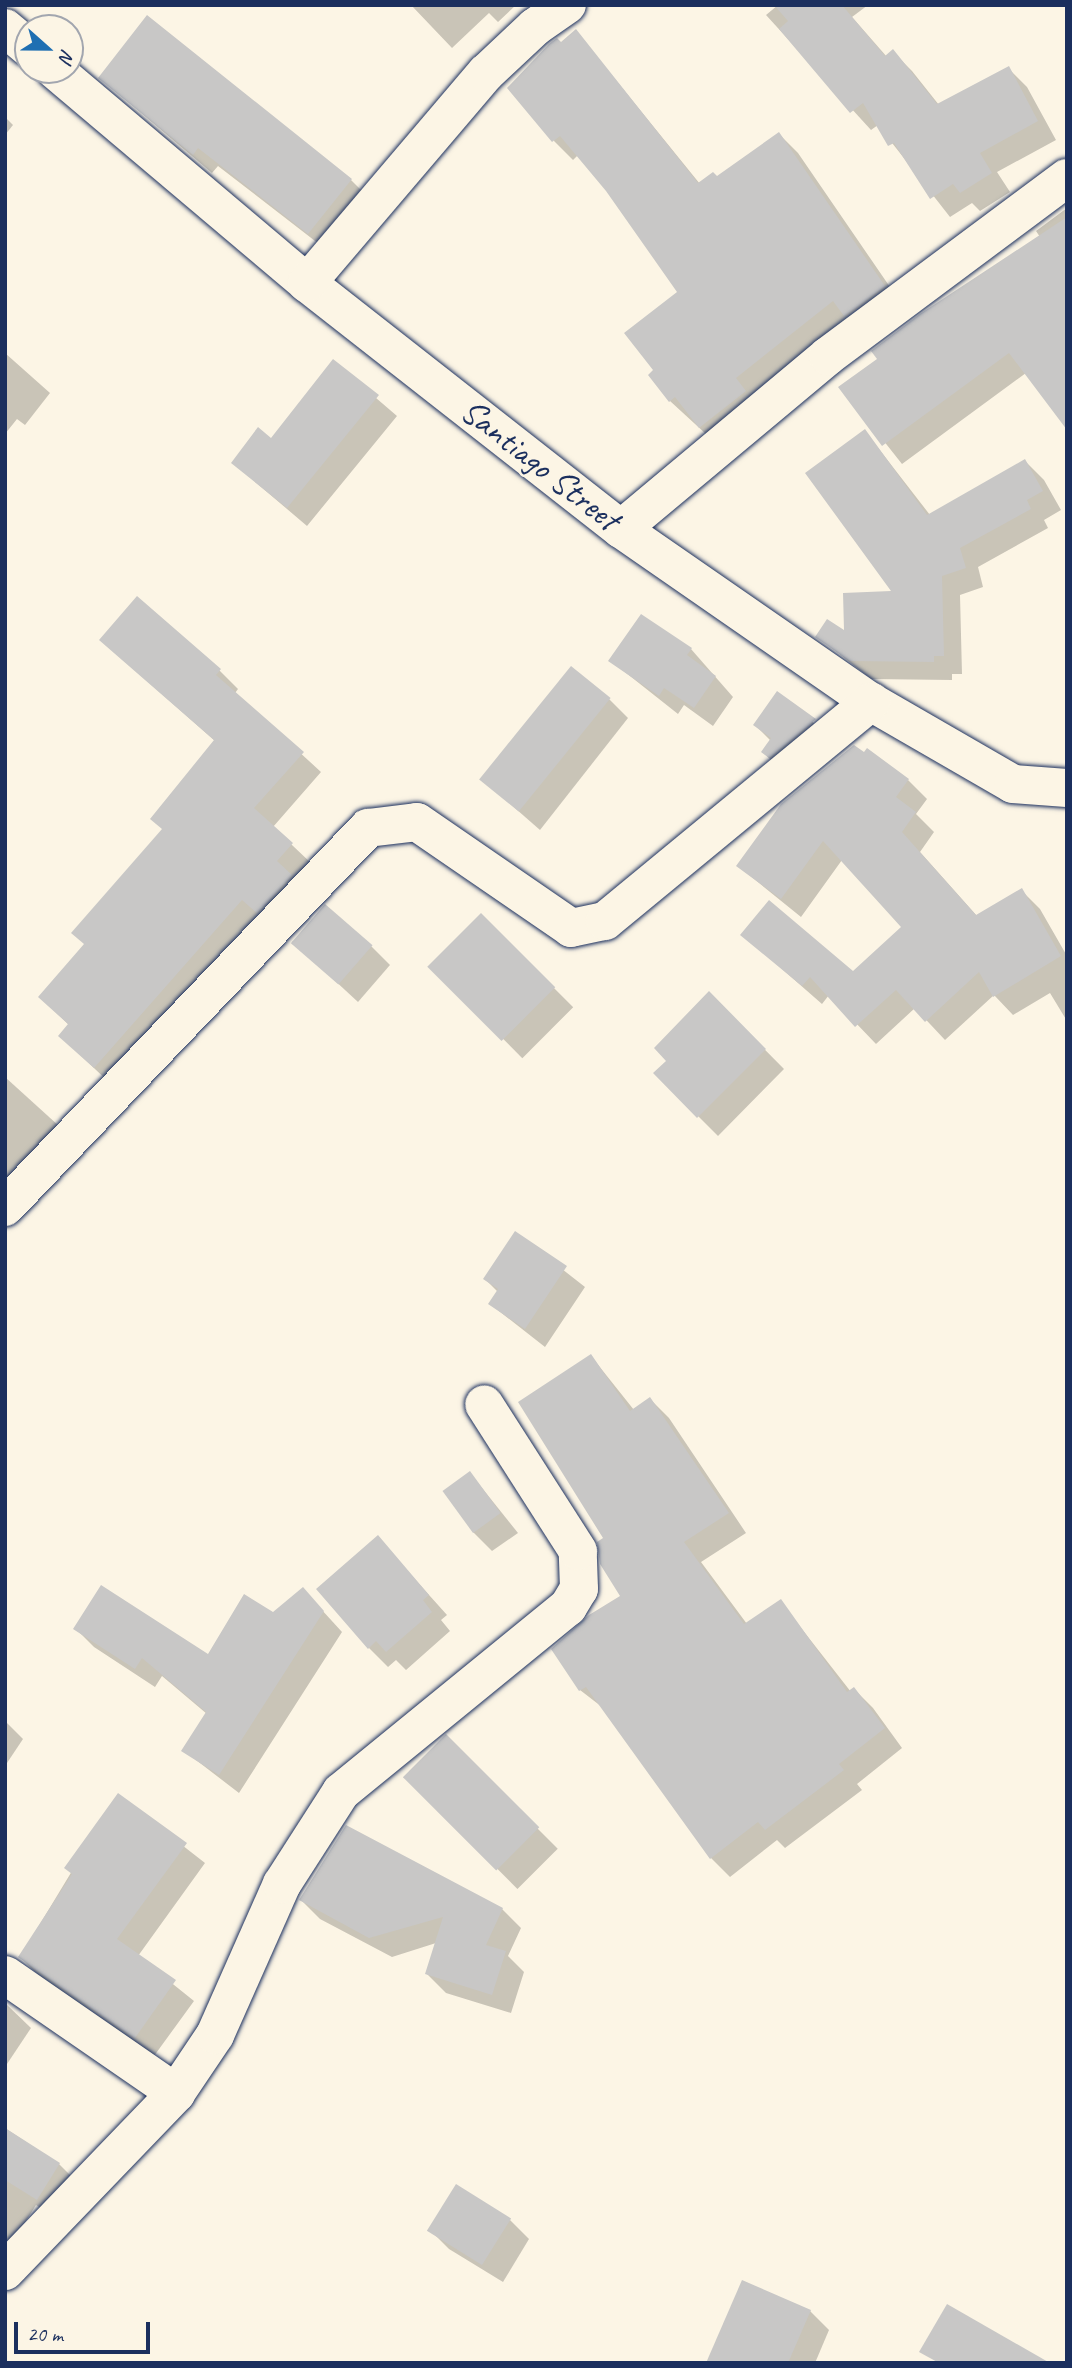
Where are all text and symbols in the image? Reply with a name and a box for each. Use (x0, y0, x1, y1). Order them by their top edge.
north arrow (14, 14, 84, 84)
text: N (53, 46, 80, 66)
street label: Santiago Street (452, 390, 628, 540)
scale bar (18, 2308, 154, 2352)
text: 20 m (27, 2321, 63, 2347)

